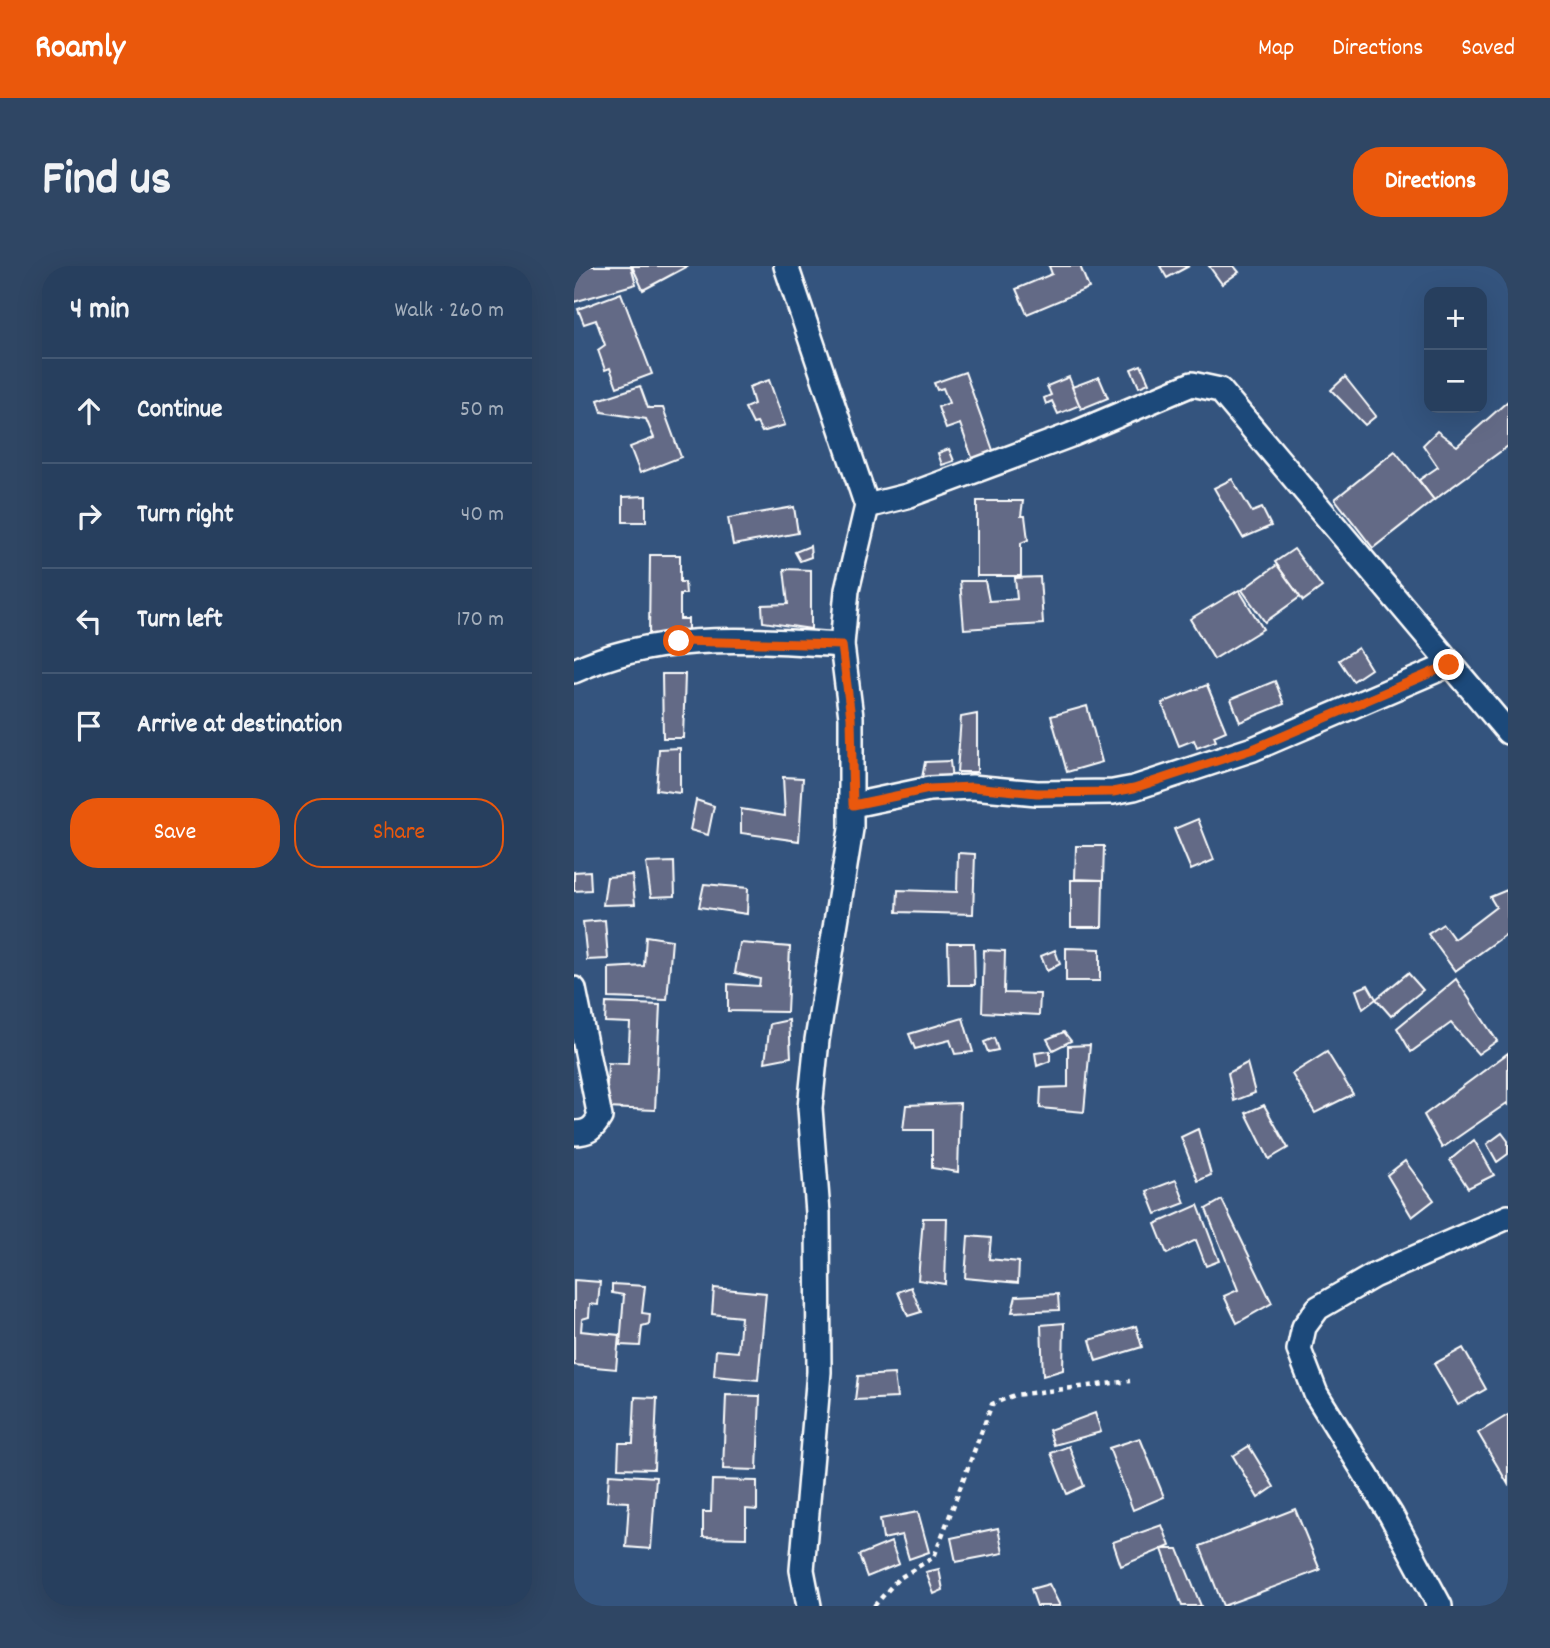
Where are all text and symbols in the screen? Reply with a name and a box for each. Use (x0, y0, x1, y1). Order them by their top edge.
text: Roamly (35, 26, 125, 73)
text: Map (1258, 32, 1294, 66)
text: Directions (1332, 32, 1423, 66)
text: Saved (1461, 32, 1515, 66)
text: Find us (42, 147, 171, 217)
button: Directions (1353, 147, 1508, 217)
map controls (1424, 287, 1487, 413)
button: + (1424, 287, 1487, 350)
text: 4 min (70, 290, 129, 333)
text: Walk · 260 m (394, 295, 504, 328)
button: − (1424, 350, 1487, 413)
icon: ahead (70, 392, 108, 430)
text: Continue (137, 392, 222, 429)
text: 50 m (460, 394, 504, 427)
icon: right (70, 497, 108, 535)
text: Turn right (137, 497, 234, 534)
text: 40 m (461, 499, 504, 532)
icon: left (70, 602, 108, 640)
text: Turn left (137, 602, 223, 639)
text: 170 m (457, 604, 504, 637)
route start (663, 625, 694, 656)
route end (1433, 649, 1464, 680)
icon: arrive (70, 707, 108, 745)
text: Arrive at destination (137, 707, 342, 744)
button: Save (70, 798, 280, 868)
button: Share (294, 798, 504, 868)

